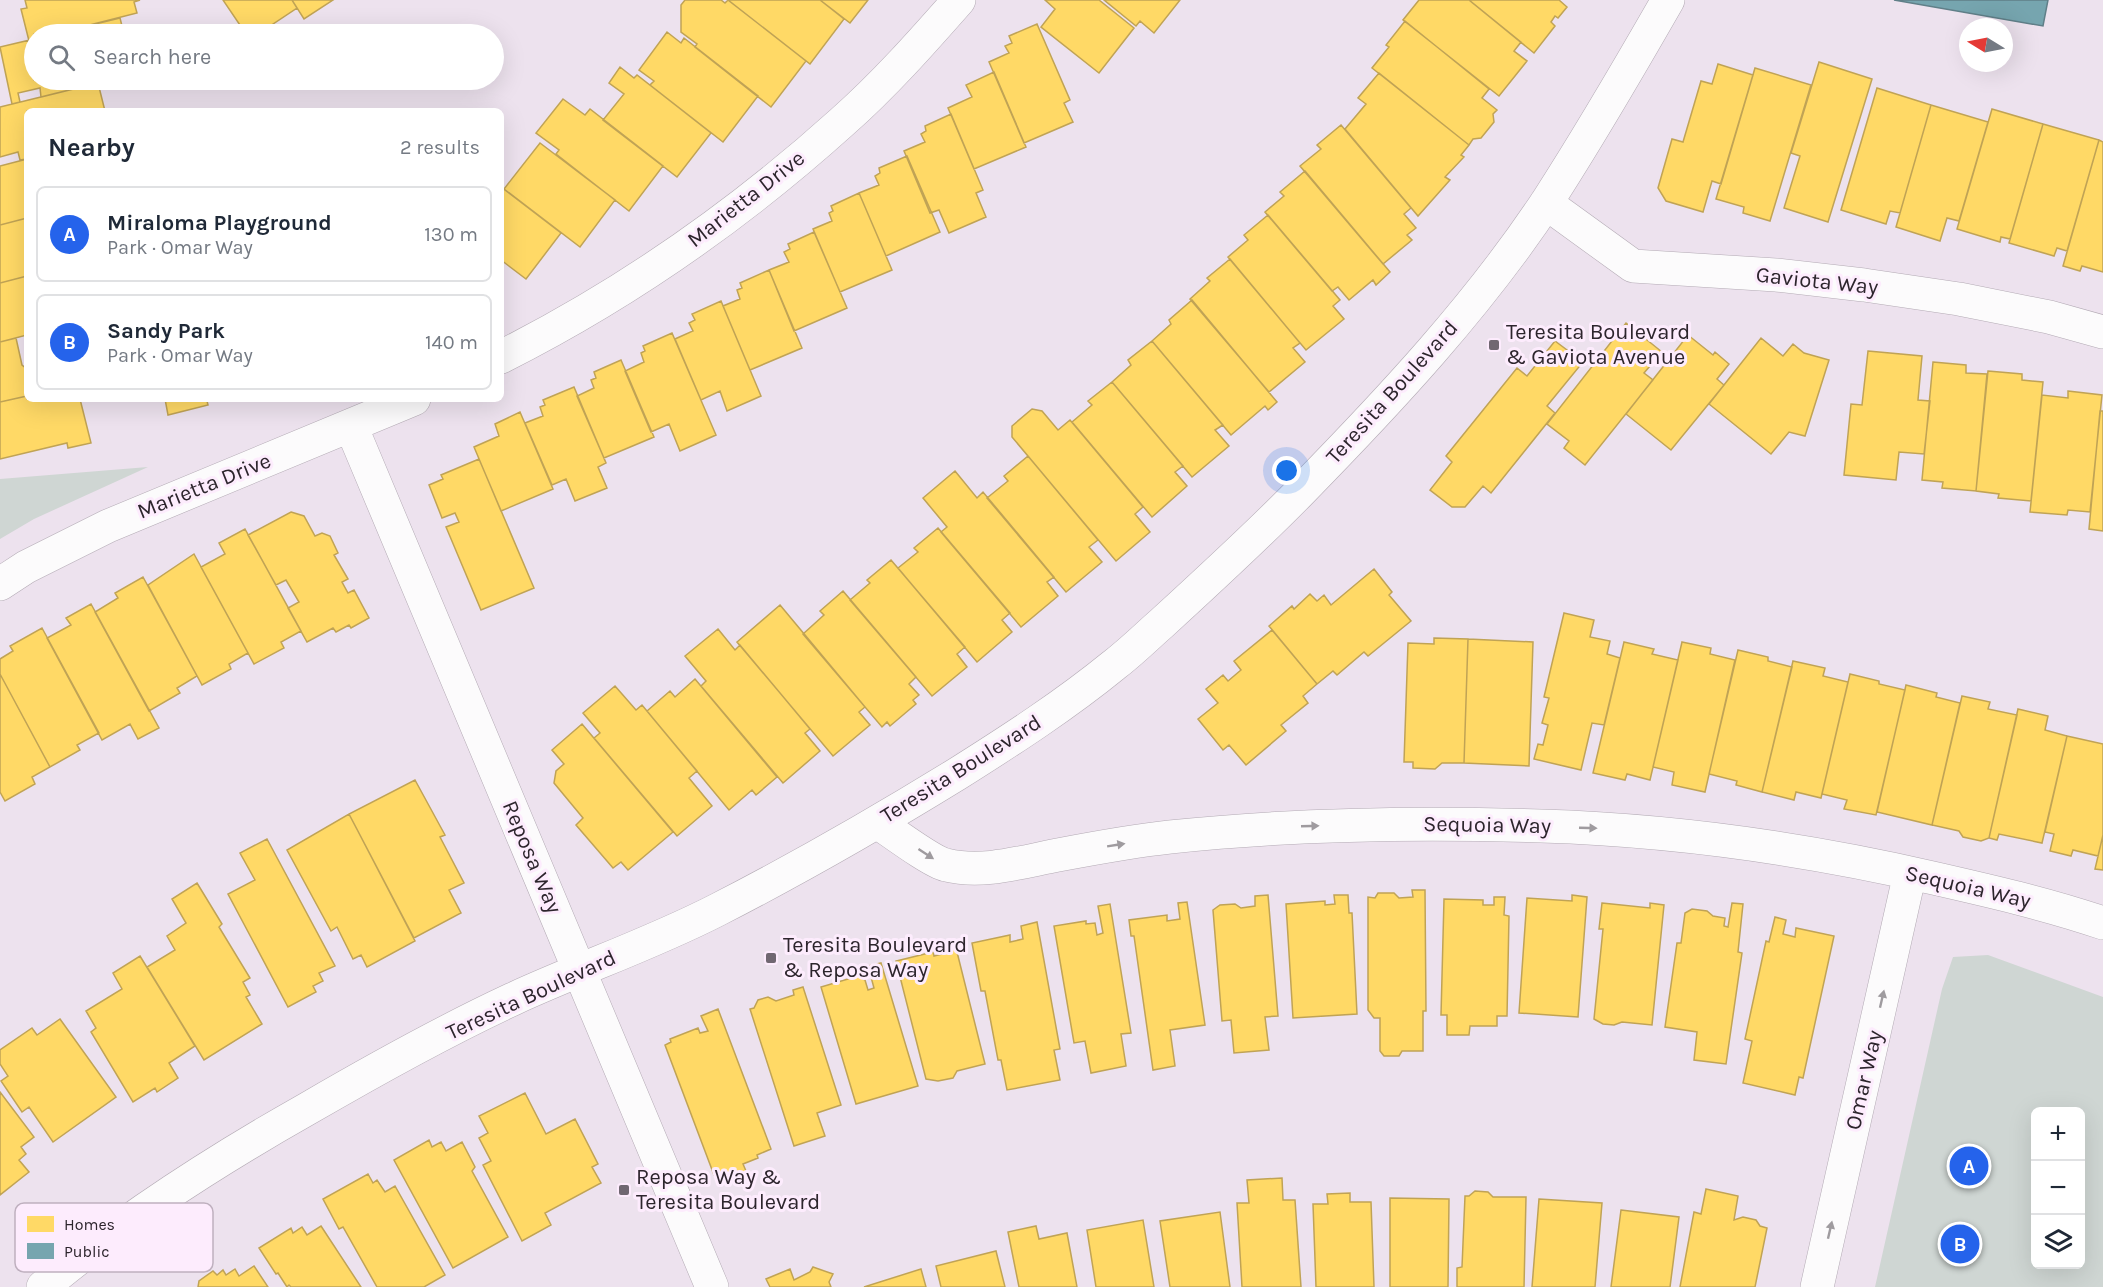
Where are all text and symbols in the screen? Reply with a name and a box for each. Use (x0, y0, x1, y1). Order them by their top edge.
north arrow (1959, 18, 2013, 72)
search box (24, 24, 504, 90)
icon: search (45, 41, 78, 74)
text: Search here (93, 44, 211, 70)
text: Nearby (48, 132, 135, 163)
text: 2 results (400, 136, 480, 159)
street label: Marietta Drive (682, 145, 810, 253)
text: Miraloma Playground (107, 210, 332, 236)
text: A (63, 223, 76, 246)
text: 130 m (424, 223, 478, 246)
text: Park · Omar Way (107, 236, 253, 259)
street label: Gaviota Way (1755, 262, 1879, 300)
street label: Teresita Boulevard (1321, 315, 1463, 469)
text: Sandy Park (107, 318, 225, 344)
place label: Teresita Boulevard & Gaviota Avenue (1506, 319, 1690, 370)
text: B (63, 331, 76, 354)
text: 140 m (425, 331, 478, 354)
marker: Teresita Boulevard & Gaviota Avenue (1487, 338, 1501, 352)
text: Park · Omar Way (107, 344, 253, 367)
street label: Marietta Drive (133, 447, 275, 525)
your location (1272, 456, 1301, 485)
street label: Teresita Boulevard (876, 709, 1046, 829)
street label: Reposa Way (497, 797, 567, 917)
street label: Sequoia Way (1423, 811, 1551, 839)
one-way arrow (1300, 822, 1319, 831)
one-way arrow (1579, 823, 1598, 832)
one-way arrow (1106, 841, 1125, 850)
one-way arrow (918, 848, 934, 859)
street label: Sequoia Way (1903, 860, 2033, 914)
place label: Teresita Boulevard & Reposa Way (783, 932, 967, 983)
street label: Teresita Boulevard (442, 944, 620, 1046)
marker: Teresita Boulevard & Reposa Way (764, 951, 778, 965)
one-way arrow (1878, 989, 1887, 1008)
street label: Omar Way (1840, 1028, 1888, 1132)
map controls (2031, 1107, 2085, 1269)
button: + (2031, 1107, 2085, 1161)
pin: A (1950, 1144, 1988, 1188)
button: − (2031, 1161, 2085, 1215)
place label: Reposa Way & Teresita Boulevard (636, 1164, 820, 1215)
marker: Reposa Way & Teresita Boulevard (617, 1183, 631, 1197)
legend (15, 1203, 213, 1272)
text: Homes (64, 1215, 115, 1234)
button: layers (2031, 1215, 2085, 1269)
one-way arrow (1826, 1221, 1836, 1239)
pin: B (1940, 1222, 1980, 1266)
text: Public (64, 1242, 110, 1261)

